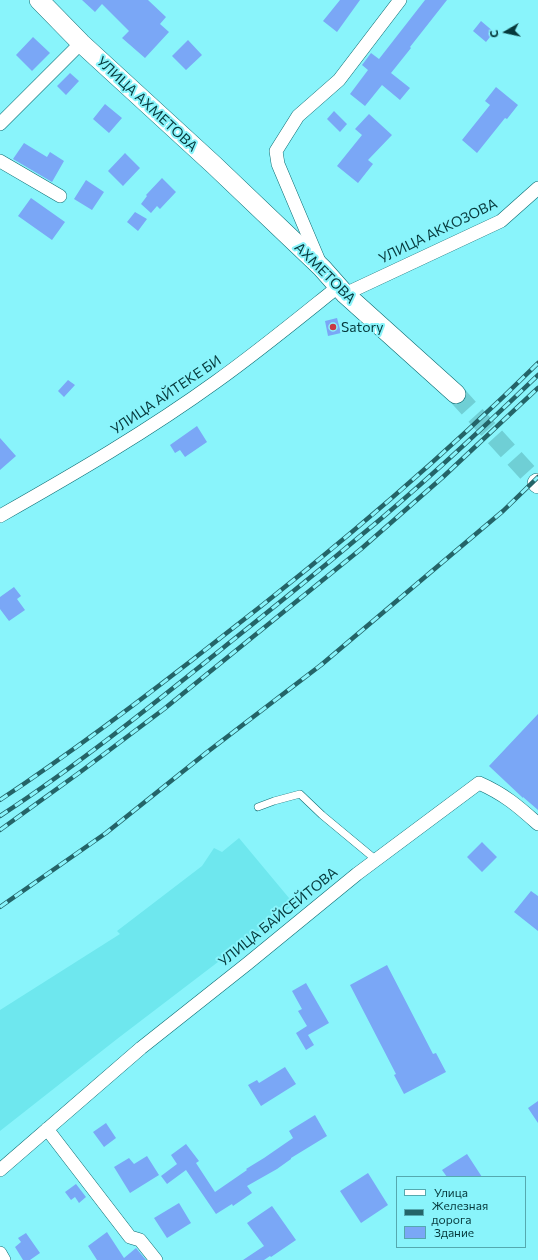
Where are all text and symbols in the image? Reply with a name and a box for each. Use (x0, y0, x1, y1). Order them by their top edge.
north arrow (486, 12, 526, 52)
text: С (487, 29, 501, 39)
street label: УЛИЦА АХМЕТОВА (93, 53, 201, 155)
street label: УЛИЦА АККОЗОВА (376, 195, 500, 267)
street label: АХМЕТОВА (291, 239, 359, 307)
place label: Satory (341, 319, 383, 335)
marker: Satory (328, 322, 338, 332)
street label: УЛИЦА АЙТЕКЕ БИ (108, 352, 224, 438)
street label: УЛИЦА БАЙСЕЙТОВА (215, 864, 341, 970)
legend (396, 1176, 526, 1248)
text: Улица (434, 1185, 468, 1199)
text: Железная дорога (432, 1198, 488, 1226)
text: Здание (434, 1225, 474, 1239)

